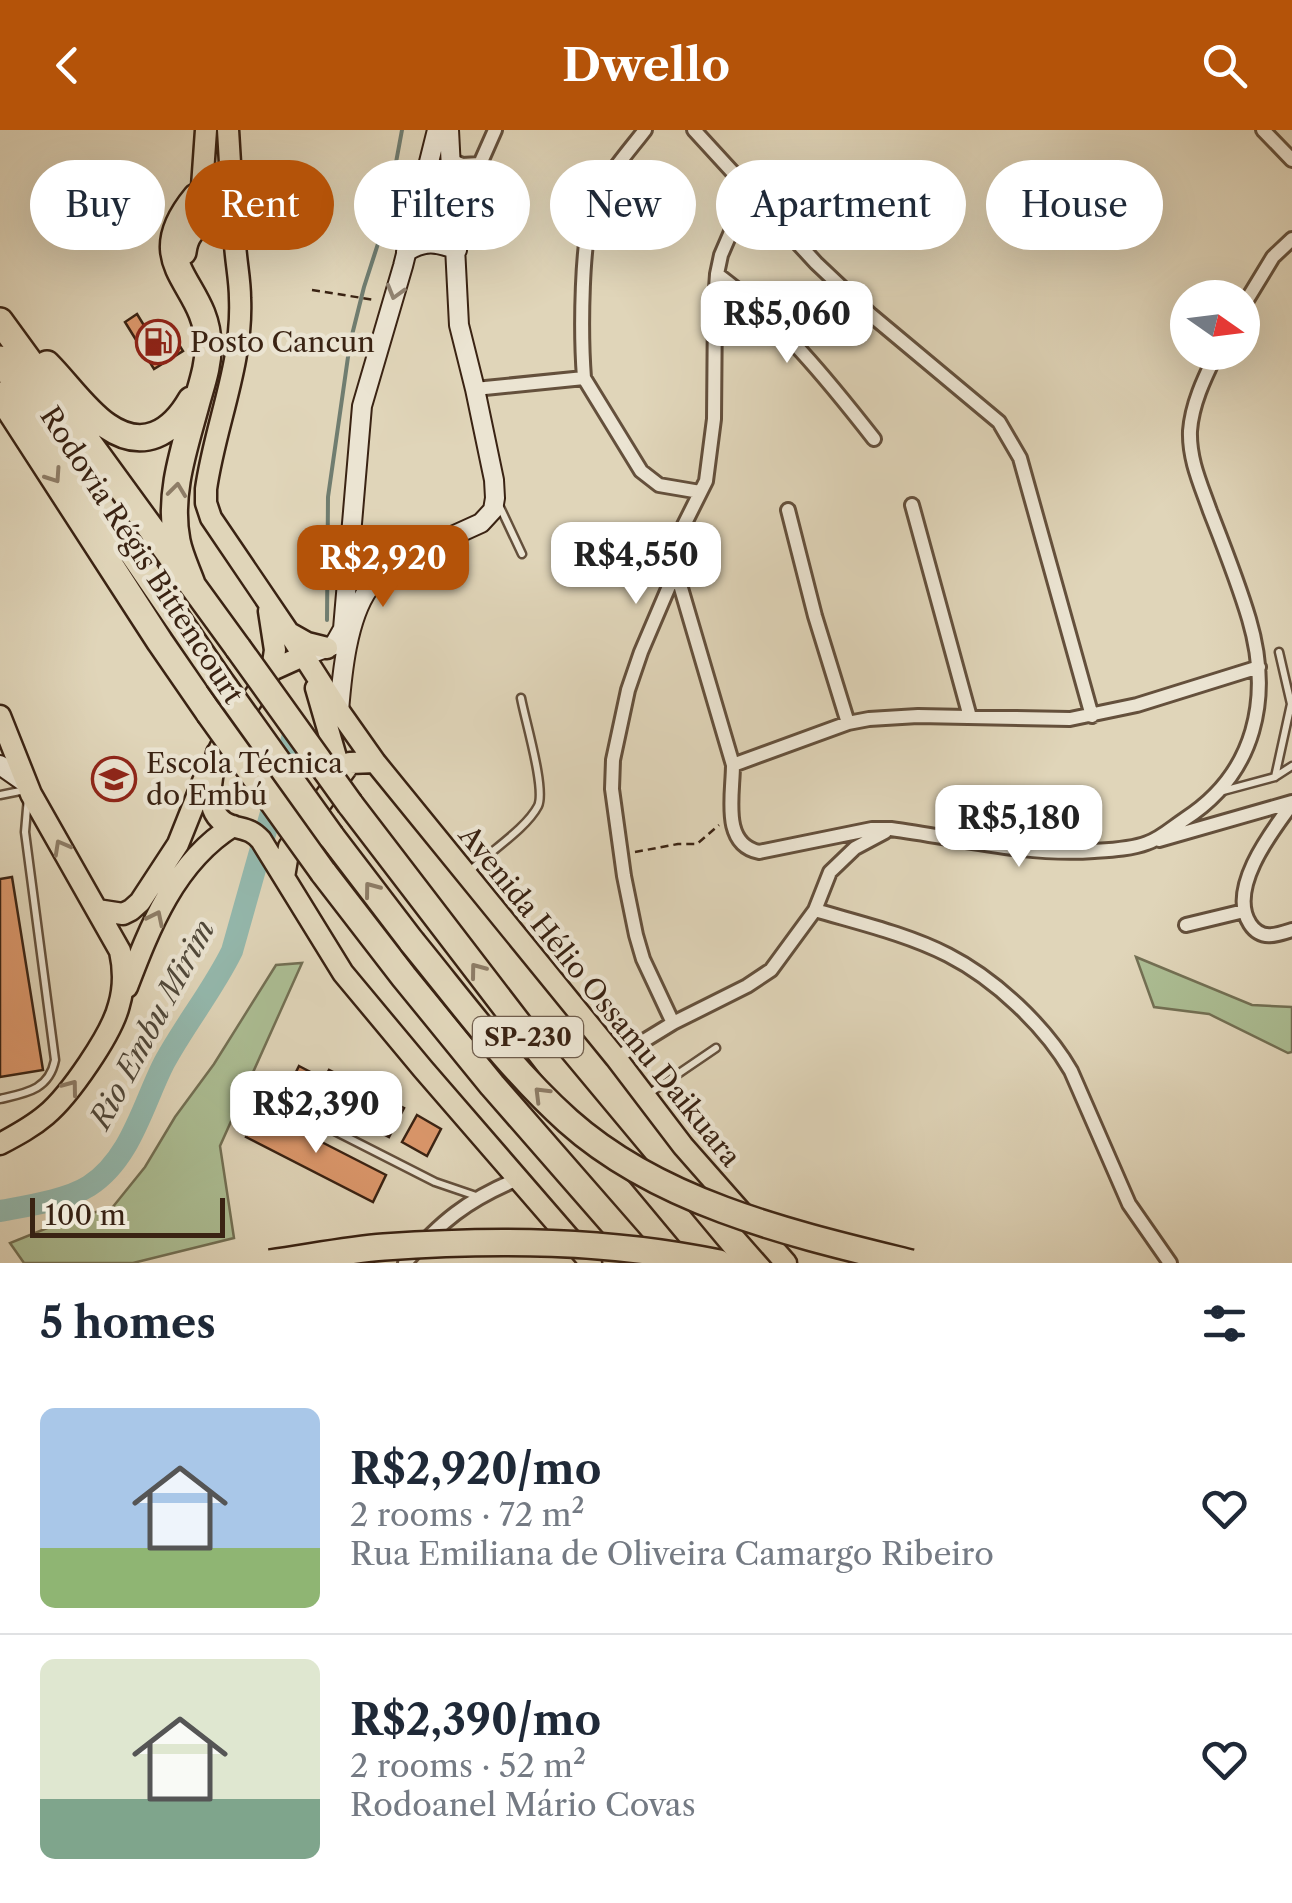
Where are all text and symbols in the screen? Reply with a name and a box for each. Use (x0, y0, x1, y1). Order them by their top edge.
text: Dwello (562, 37, 730, 93)
icon: back (40, 38, 95, 93)
icon: search (1197, 38, 1252, 93)
chip: Buy (30, 160, 165, 250)
chip: Rent (185, 160, 334, 250)
chip: Filters (354, 160, 530, 250)
chip: New (550, 160, 696, 250)
chip: Apartment (716, 160, 966, 250)
chip: House (986, 160, 1163, 250)
north arrow (1170, 280, 1260, 370)
map controls (1170, 280, 1260, 370)
pin: R$5,060 (695, 281, 879, 366)
one-way arrow (386, 283, 407, 300)
text: R$5,060 (723, 294, 851, 333)
fuel station icon: Posto Cancun (135, 319, 181, 365)
place label: Posto Cancun (190, 325, 375, 359)
street label: Rodovia Régis Bittencourt (33, 400, 251, 710)
one-way arrow (42, 465, 60, 484)
one-way arrow (166, 481, 187, 497)
pin: R$4,550 (544, 522, 728, 607)
pin: R$2,920 (291, 525, 475, 610)
text: R$4,550 (573, 535, 699, 574)
text: R$2,920 (319, 538, 447, 577)
place label: Escola Técnica do Embú (146, 746, 343, 812)
school or university icon: Escola Técnica do Embú (91, 756, 137, 802)
pin: R$5,180 (927, 785, 1111, 870)
text: R$5,180 (957, 798, 1081, 837)
street label: Avenida Hélio Ossamu Daikuara (451, 818, 748, 1173)
one-way arrow (53, 840, 73, 858)
one-way arrow (366, 882, 383, 900)
one-way arrow (144, 910, 163, 928)
water label: Rio Embu Mirim (80, 913, 223, 1137)
one-way arrow (471, 964, 489, 982)
road number: SP-230 (473, 1017, 583, 1057)
pin: R$2,390 (224, 1071, 408, 1156)
one-way arrow (59, 1080, 77, 1098)
text: R$2,390 (252, 1084, 380, 1123)
one-way arrow (535, 1088, 553, 1106)
scale bar (30, 1193, 225, 1238)
text: 100 m (45, 1198, 126, 1232)
icon: filters (1197, 1296, 1252, 1351)
text: 5 homes (40, 1297, 216, 1349)
text: R$2,920/mo (350, 1443, 601, 1495)
icon: home (120, 1448, 240, 1568)
icon: heart (1197, 1481, 1252, 1536)
text: 2 rooms · 72 m² (350, 1495, 585, 1534)
text: Rua Emiliana de Oliveira Camargo Ribeiro (350, 1534, 994, 1573)
text: R$2,390/mo (350, 1694, 601, 1746)
icon: home (120, 1699, 240, 1819)
icon: heart (1197, 1732, 1252, 1787)
text: 2 rooms · 52 m² (350, 1746, 586, 1785)
text: Rodoanel Mário Covas (350, 1785, 696, 1824)

